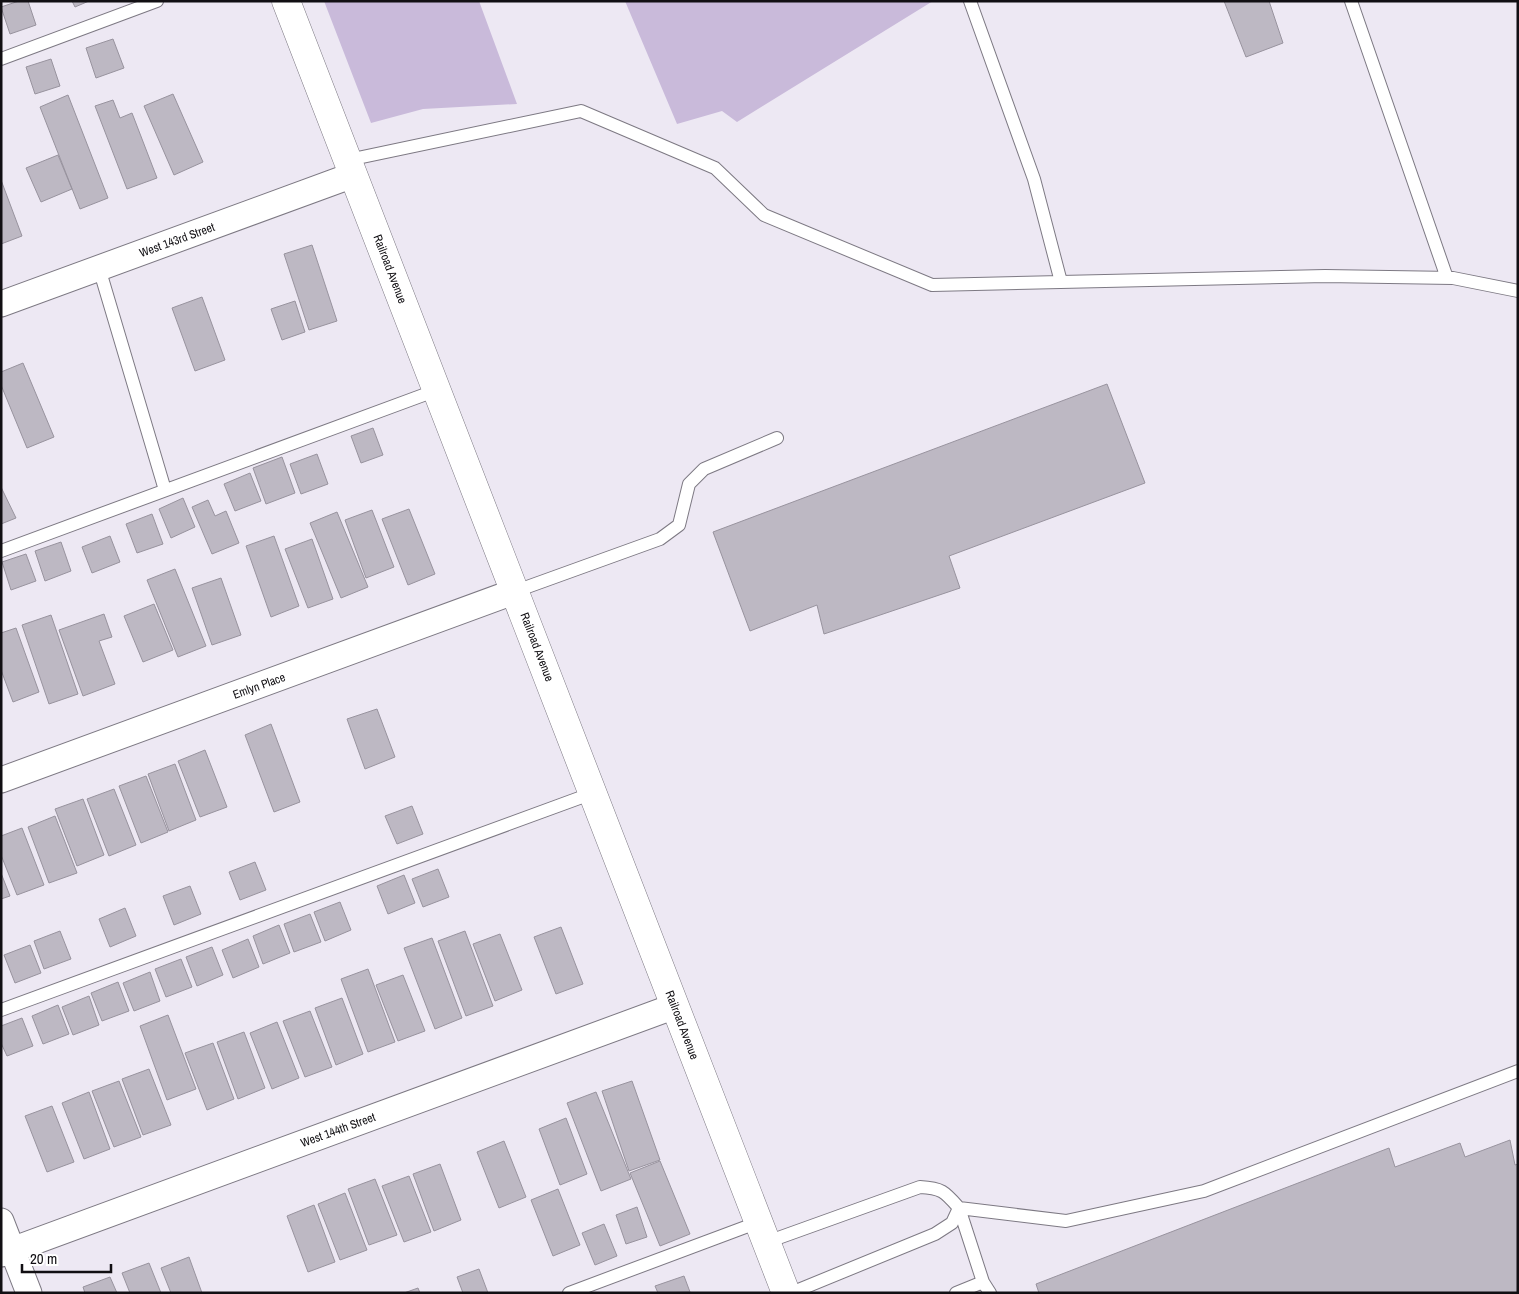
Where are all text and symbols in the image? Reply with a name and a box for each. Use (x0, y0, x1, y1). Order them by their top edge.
street label: West 143rd Street (137, 219, 217, 261)
street label: Railroad Avenue (370, 232, 410, 306)
street label: Railroad Avenue (517, 610, 557, 684)
street label: Emlyn Place (231, 669, 287, 703)
street label: Railroad Avenue (662, 988, 702, 1062)
street label: West 144th Street (298, 1109, 378, 1151)
scale bar (22, 1242, 111, 1274)
text: 20 m (30, 1248, 57, 1269)

